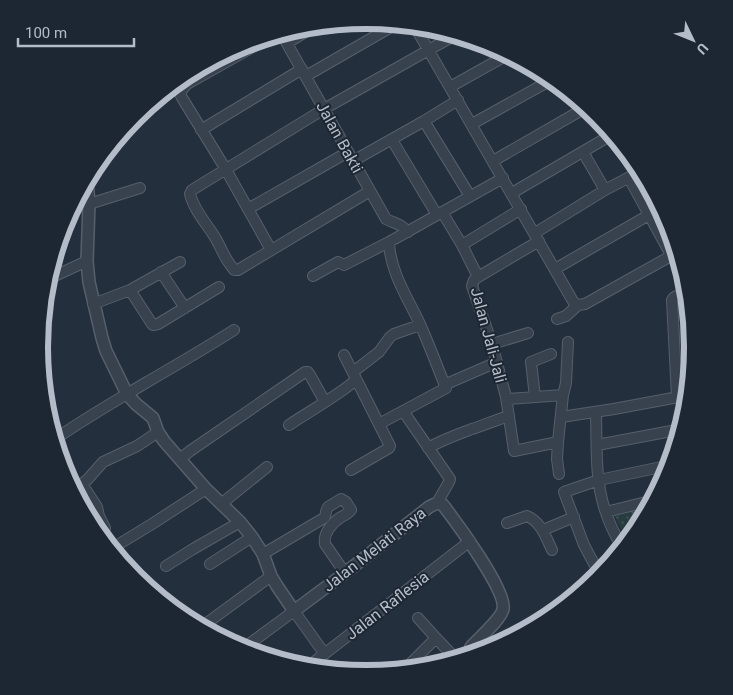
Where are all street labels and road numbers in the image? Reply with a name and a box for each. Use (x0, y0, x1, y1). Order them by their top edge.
street label: Jalan Bakti (312, 98, 367, 176)
street label: Jalan Jali-Jali (467, 285, 510, 385)
street label: Jalan Melati Raya (319, 503, 430, 596)
street label: Jalan Raflesia (342, 567, 433, 644)

